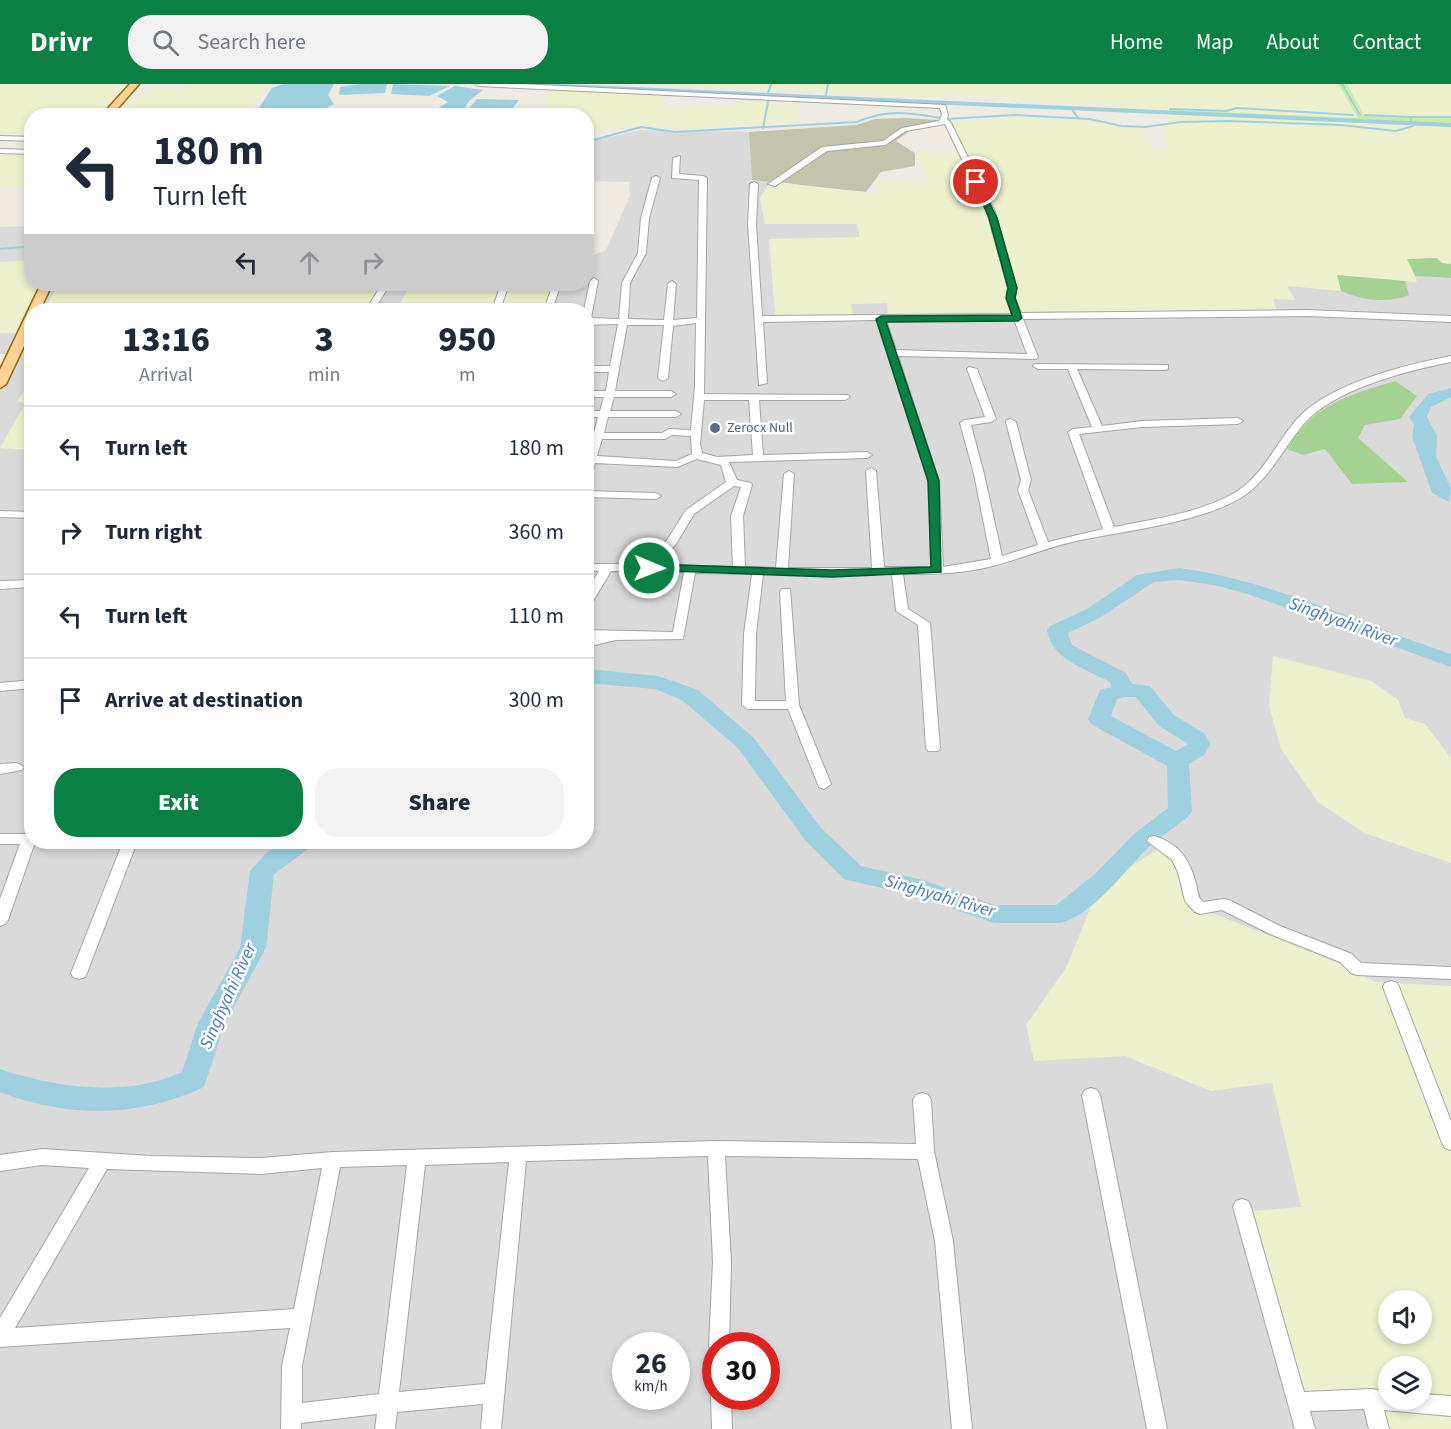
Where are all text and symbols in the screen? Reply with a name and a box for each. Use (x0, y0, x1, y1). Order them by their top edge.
search box (128, 15, 548, 69)
text: Drivr (30, 22, 92, 62)
icon: search (149, 26, 182, 59)
text: Search here (197, 26, 306, 58)
text: Home (1110, 27, 1163, 57)
text: Map (1196, 27, 1234, 57)
text: About (1267, 27, 1319, 57)
text: Contact (1352, 27, 1421, 57)
text: 180 m (153, 121, 264, 181)
icon: left (54, 132, 132, 210)
pin (950, 156, 1001, 207)
icon: arrive (959, 165, 992, 198)
text: Turn left (153, 177, 247, 216)
icon: left (230, 246, 263, 279)
icon: ahead (293, 246, 326, 279)
icon: right (356, 246, 389, 279)
text: 13:16 (122, 314, 210, 365)
text: 3 (315, 314, 334, 365)
text: 950 (438, 314, 496, 365)
text: Arrival (139, 361, 193, 389)
text: min (308, 361, 340, 389)
text: m (459, 361, 475, 389)
place label: Zerocx Null (727, 418, 793, 438)
marker: Zerocx Null (708, 421, 722, 435)
icon: left (54, 432, 87, 465)
text: Turn left (105, 432, 187, 464)
text: 180 m (509, 432, 564, 464)
icon: right (54, 516, 87, 549)
text: Turn right (105, 516, 202, 548)
text: 360 m (509, 516, 564, 548)
position arrow (617, 536, 681, 600)
water label: Singhyahi River (1285, 591, 1401, 653)
icon: left (54, 600, 87, 633)
text: Turn left (105, 600, 187, 632)
text: 110 m (509, 600, 564, 632)
icon: arrive (54, 684, 87, 717)
text: Arrive at destination (105, 684, 303, 716)
text: 300 m (509, 684, 564, 716)
button: Exit (54, 768, 303, 837)
button: Share (315, 768, 564, 837)
water label: Singhyahi River (882, 868, 999, 924)
water label: Singhyahi River (193, 938, 263, 1053)
map controls (1378, 1290, 1432, 1410)
button: sound (1378, 1290, 1432, 1344)
speed limit sign: 30 (702, 1332, 780, 1410)
text: 26 (635, 1342, 667, 1385)
button: layers (1378, 1356, 1432, 1410)
text: km/h (634, 1376, 668, 1397)

